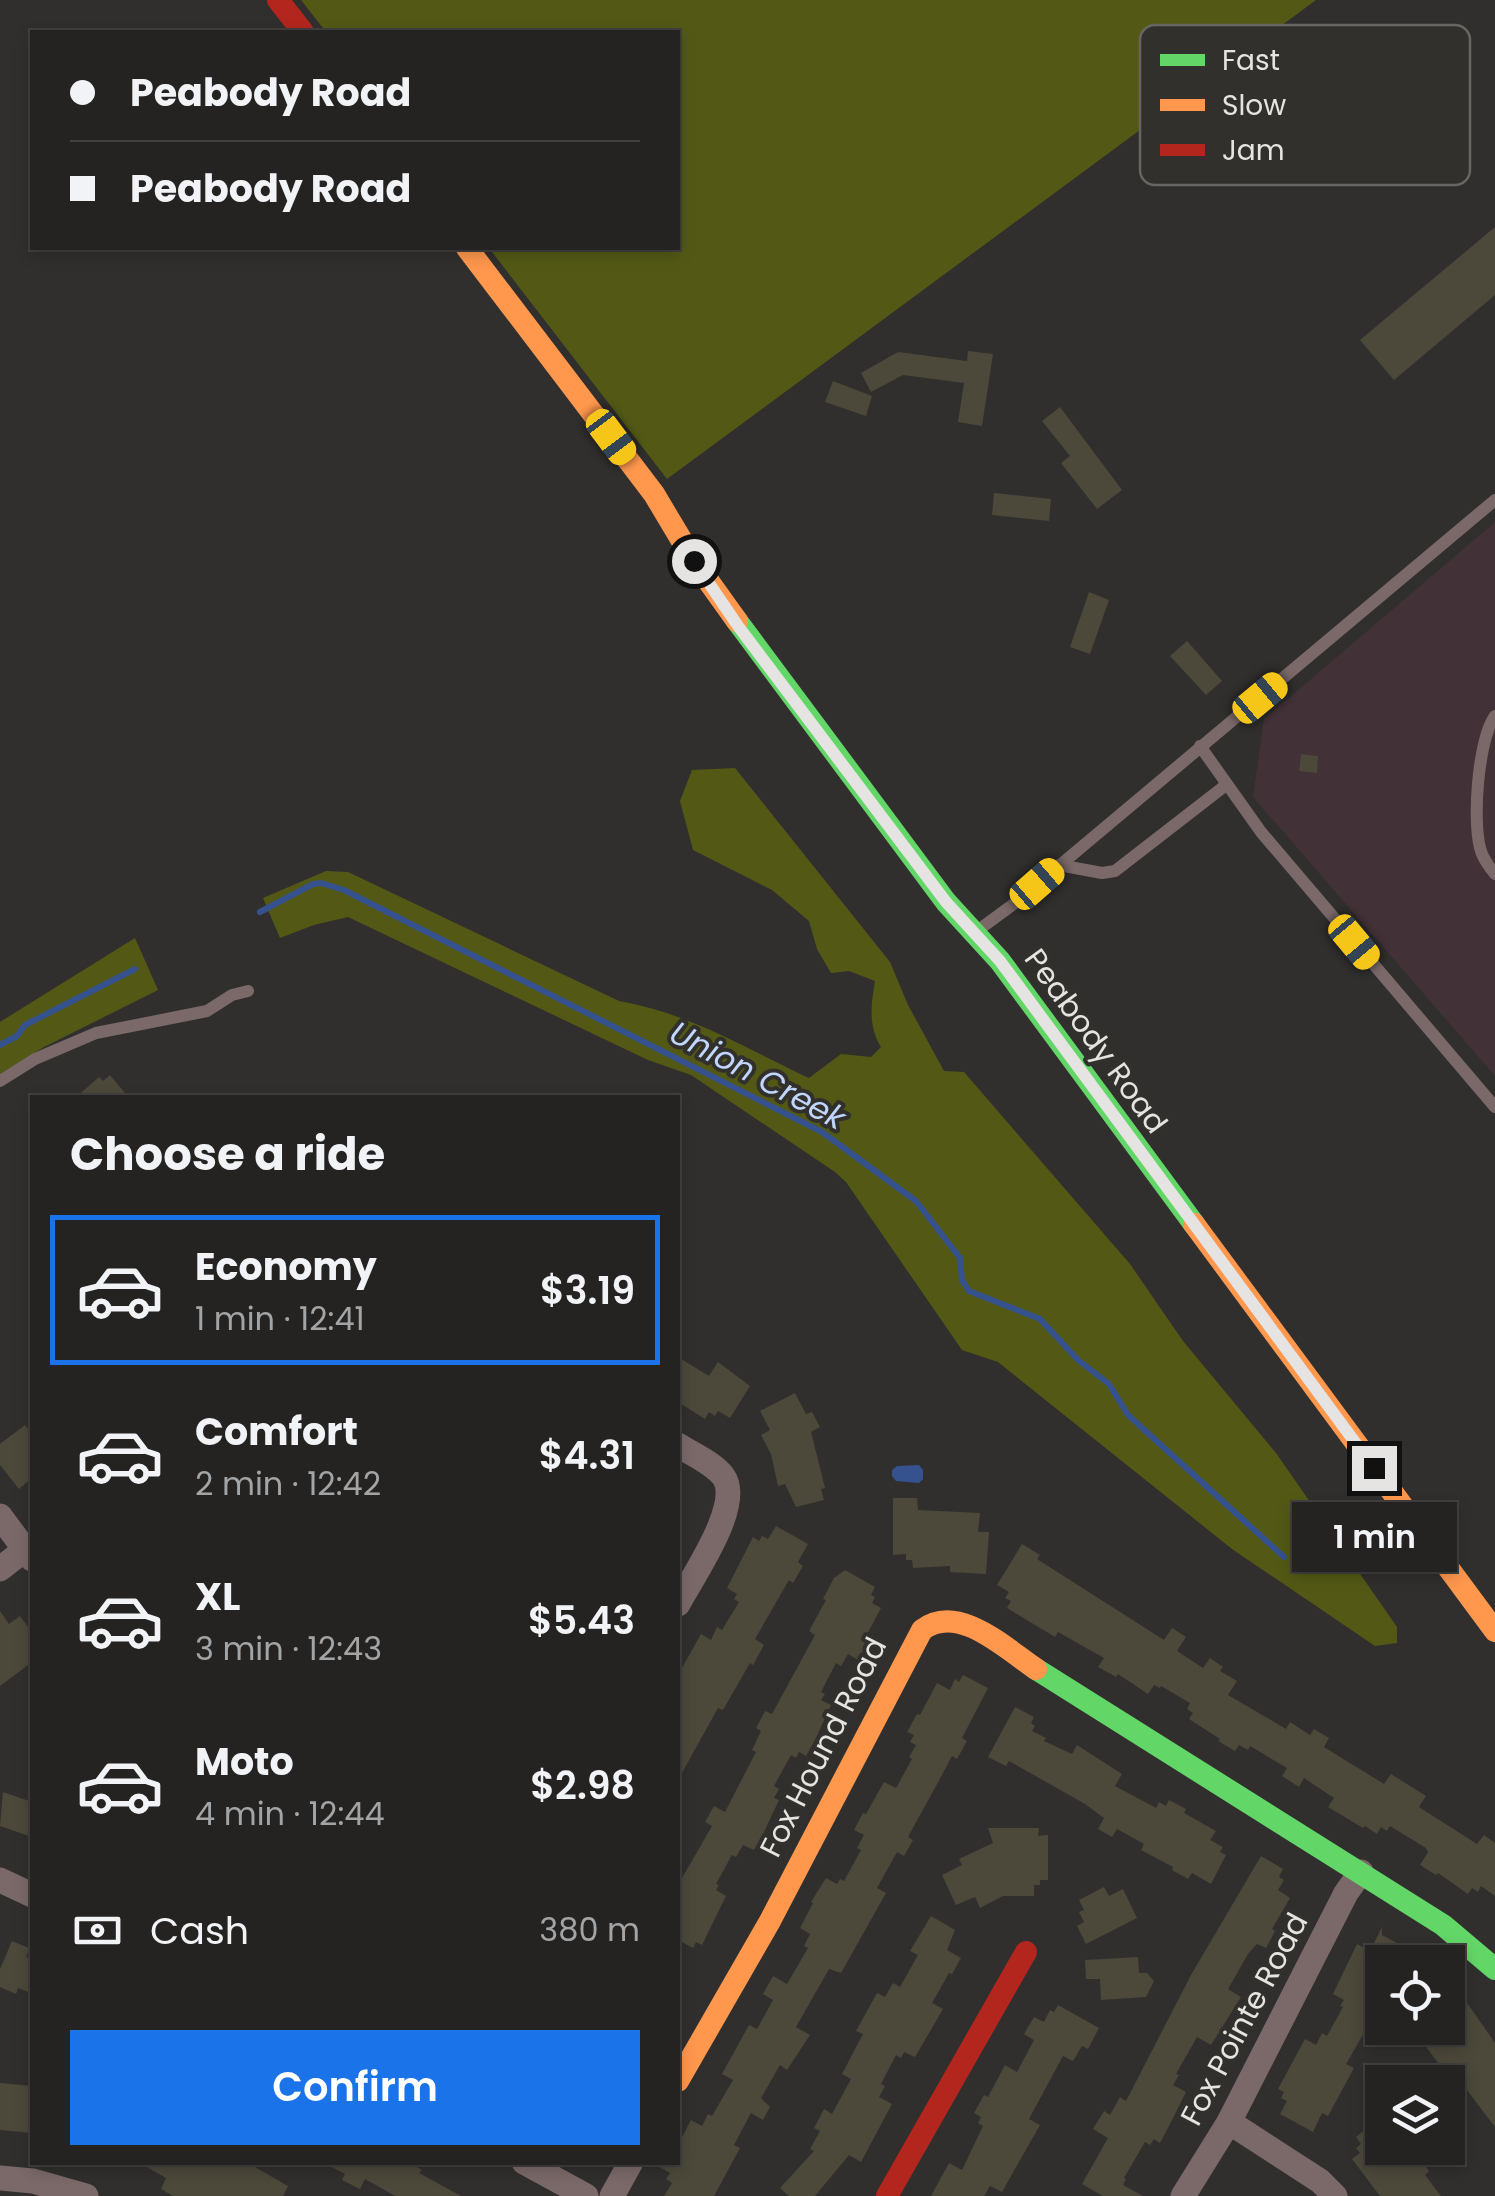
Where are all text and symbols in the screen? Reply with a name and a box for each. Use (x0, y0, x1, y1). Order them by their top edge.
legend (1140, 25, 1470, 185)
text: Fast (1222, 41, 1280, 80)
text: Peabody Road (130, 66, 411, 119)
text: Slow (1222, 86, 1286, 125)
text: Jam (1222, 131, 1285, 170)
text: Peabody Road (130, 162, 411, 215)
car (581, 404, 641, 470)
route start (672, 539, 717, 584)
car (1227, 667, 1293, 729)
car (1005, 853, 1069, 915)
car (1323, 909, 1385, 975)
street label: Peabody Road (1014, 940, 1178, 1142)
water label: Union Creek (662, 1010, 855, 1141)
text: Choose a ride (70, 1123, 385, 1186)
text: Economy (195, 1240, 377, 1293)
icon: car (75, 1245, 165, 1335)
text: $3.19 (540, 1264, 635, 1317)
text: 1 min · 12:41 (195, 1296, 365, 1341)
text: Comfort (195, 1405, 358, 1458)
icon: car (75, 1410, 165, 1500)
text: $4.31 (539, 1429, 635, 1482)
route end (1352, 1446, 1397, 1491)
text: 2 min · 12:42 (195, 1461, 381, 1506)
callout: 1 min (1292, 1503, 1456, 1573)
text: 1 min (1333, 1514, 1416, 1559)
text: XL (195, 1570, 240, 1623)
icon: car (75, 1575, 165, 1665)
text: $5.43 (528, 1594, 635, 1647)
text: 3 min · 12:43 (195, 1626, 382, 1671)
street label: Fox Hound Road (749, 1630, 897, 1864)
text: Moto (195, 1735, 294, 1788)
icon: car (75, 1740, 165, 1830)
text: $2.98 (530, 1759, 635, 1812)
text: 4 min · 12:44 (195, 1791, 385, 1836)
icon: cash (70, 1903, 125, 1958)
text: Cash (150, 1904, 249, 1957)
street label: Fox Pointe Road (1170, 1905, 1318, 2133)
text: 380 m (539, 1907, 640, 1952)
map controls (1365, 1945, 1465, 2165)
button: locate (1365, 1945, 1465, 2045)
button: Confirm (70, 2030, 640, 2145)
button: layers (1365, 2065, 1465, 2165)

